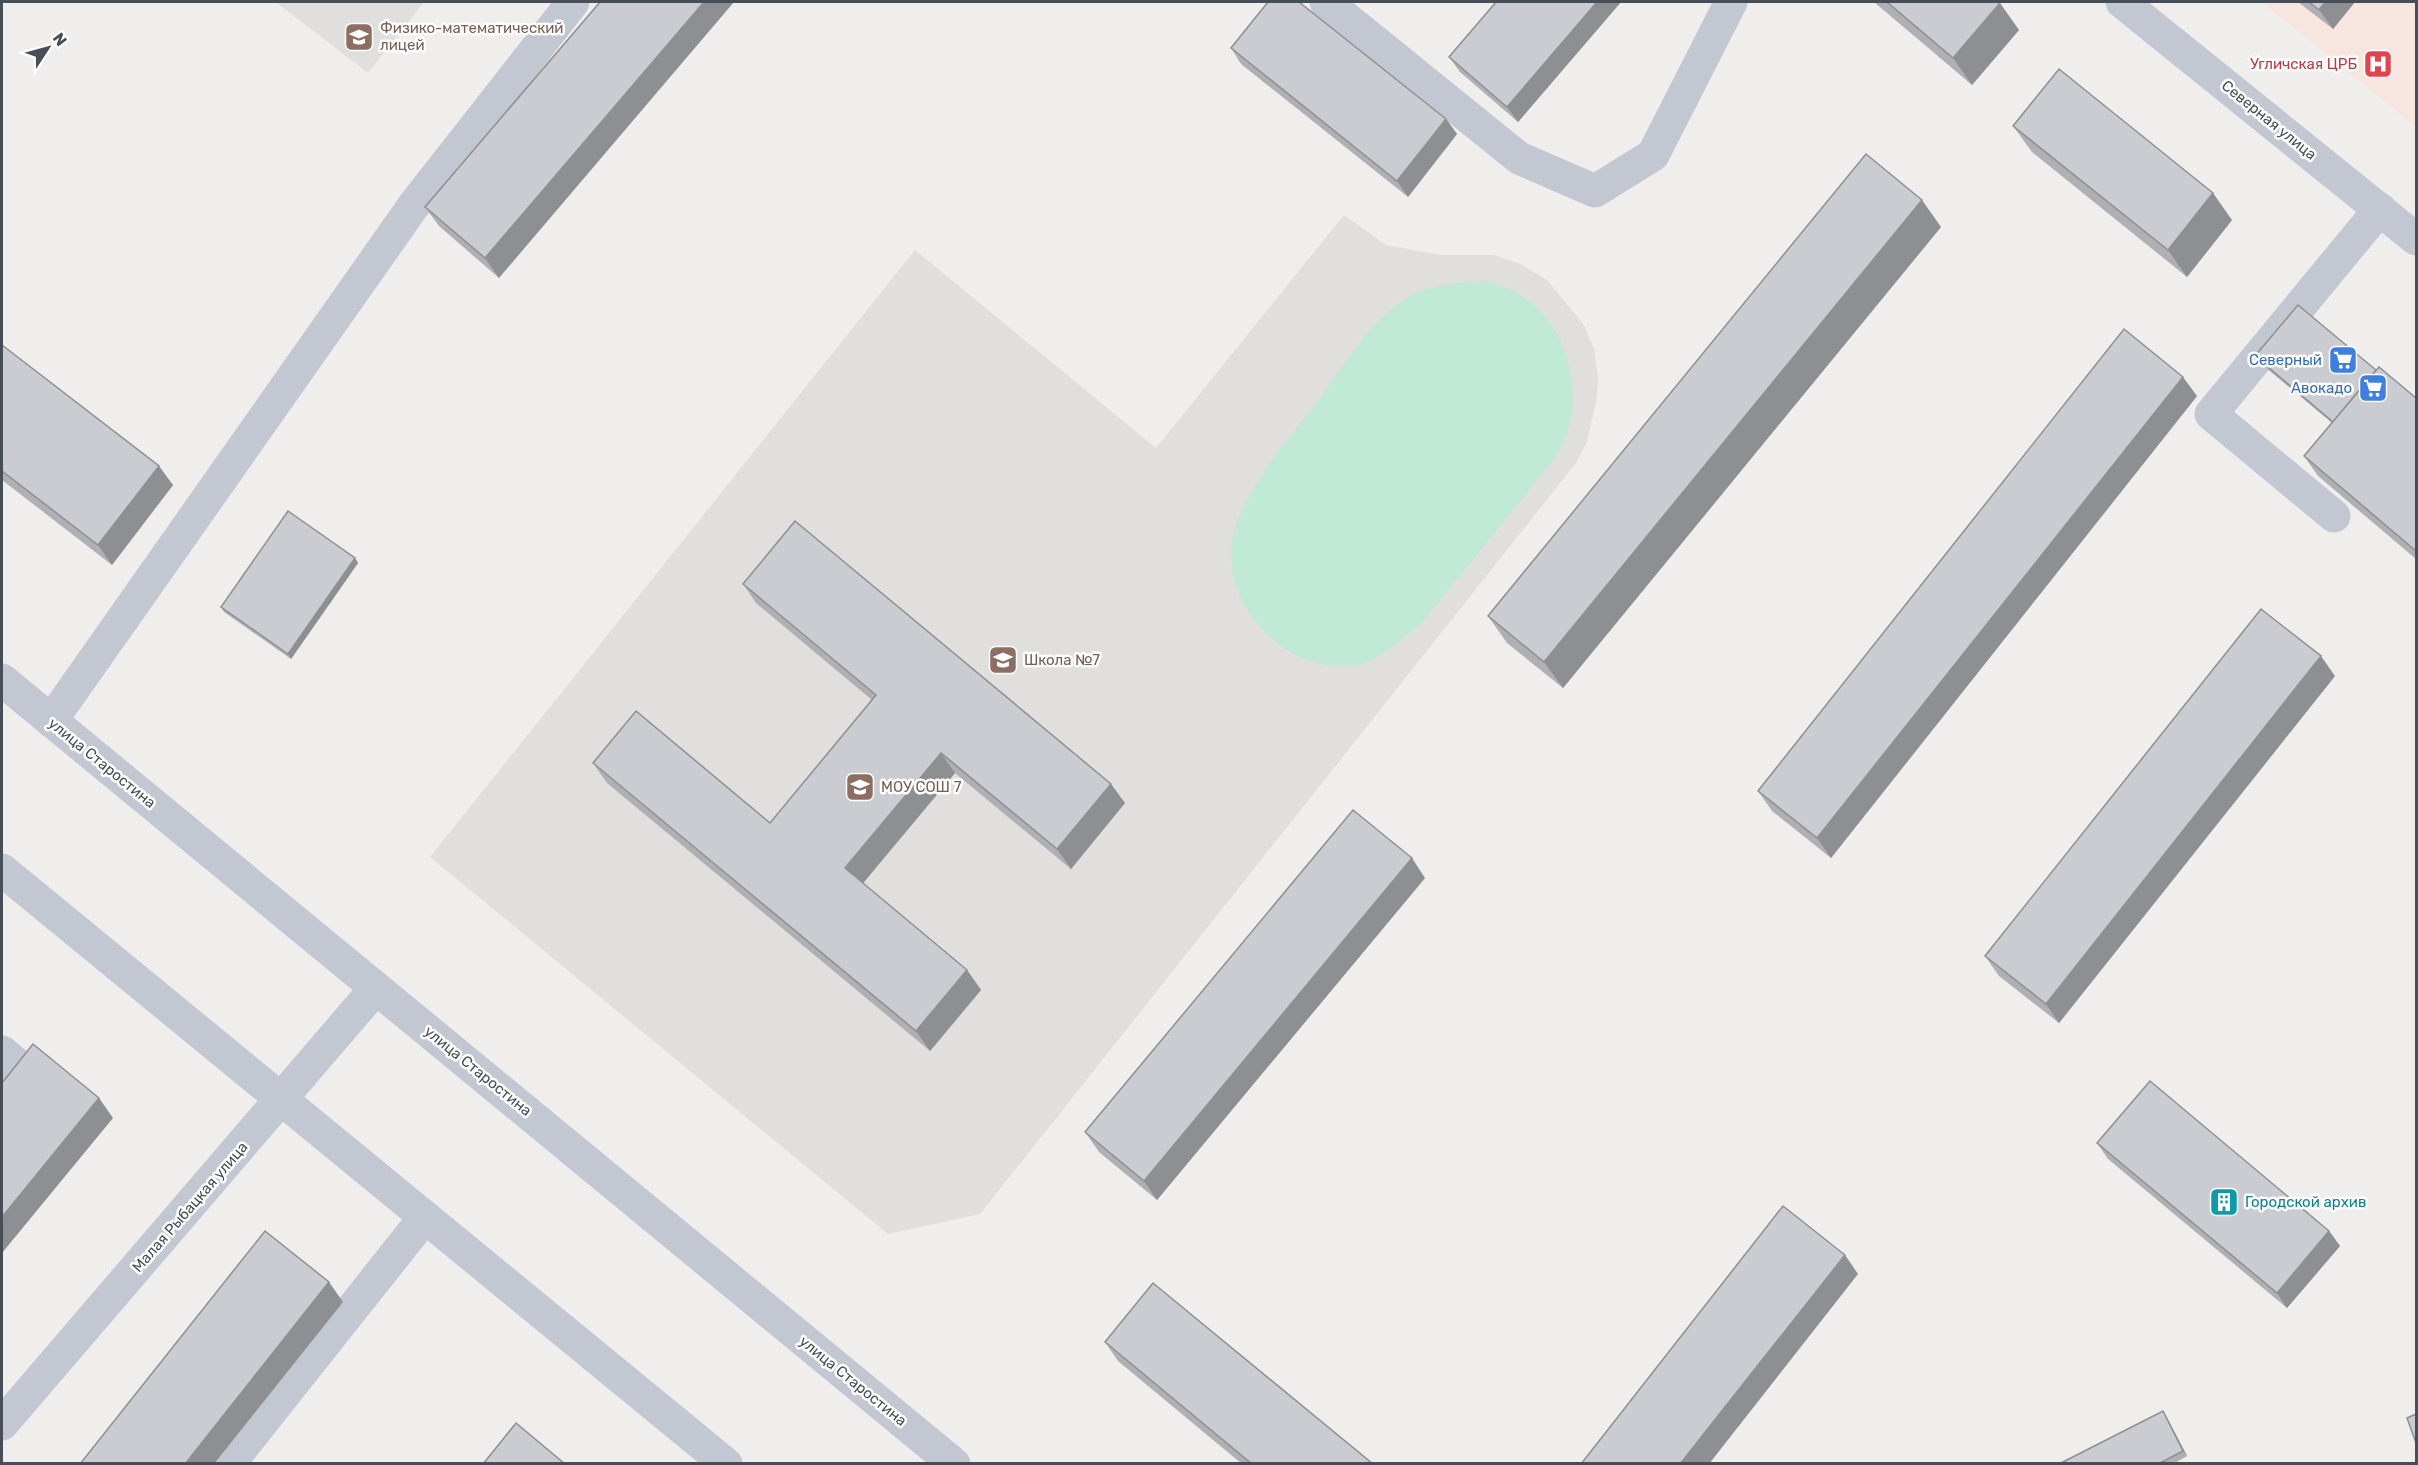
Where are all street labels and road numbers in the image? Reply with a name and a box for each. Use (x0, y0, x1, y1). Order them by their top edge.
street label: Северная улица (2218, 76, 2320, 164)
street label: улица Старостина (45, 714, 159, 812)
street label: улица Старостина (421, 1022, 535, 1120)
street label: Малая Рыбацкая улица (128, 1138, 252, 1276)
street label: улица Старостина (796, 1332, 910, 1430)

